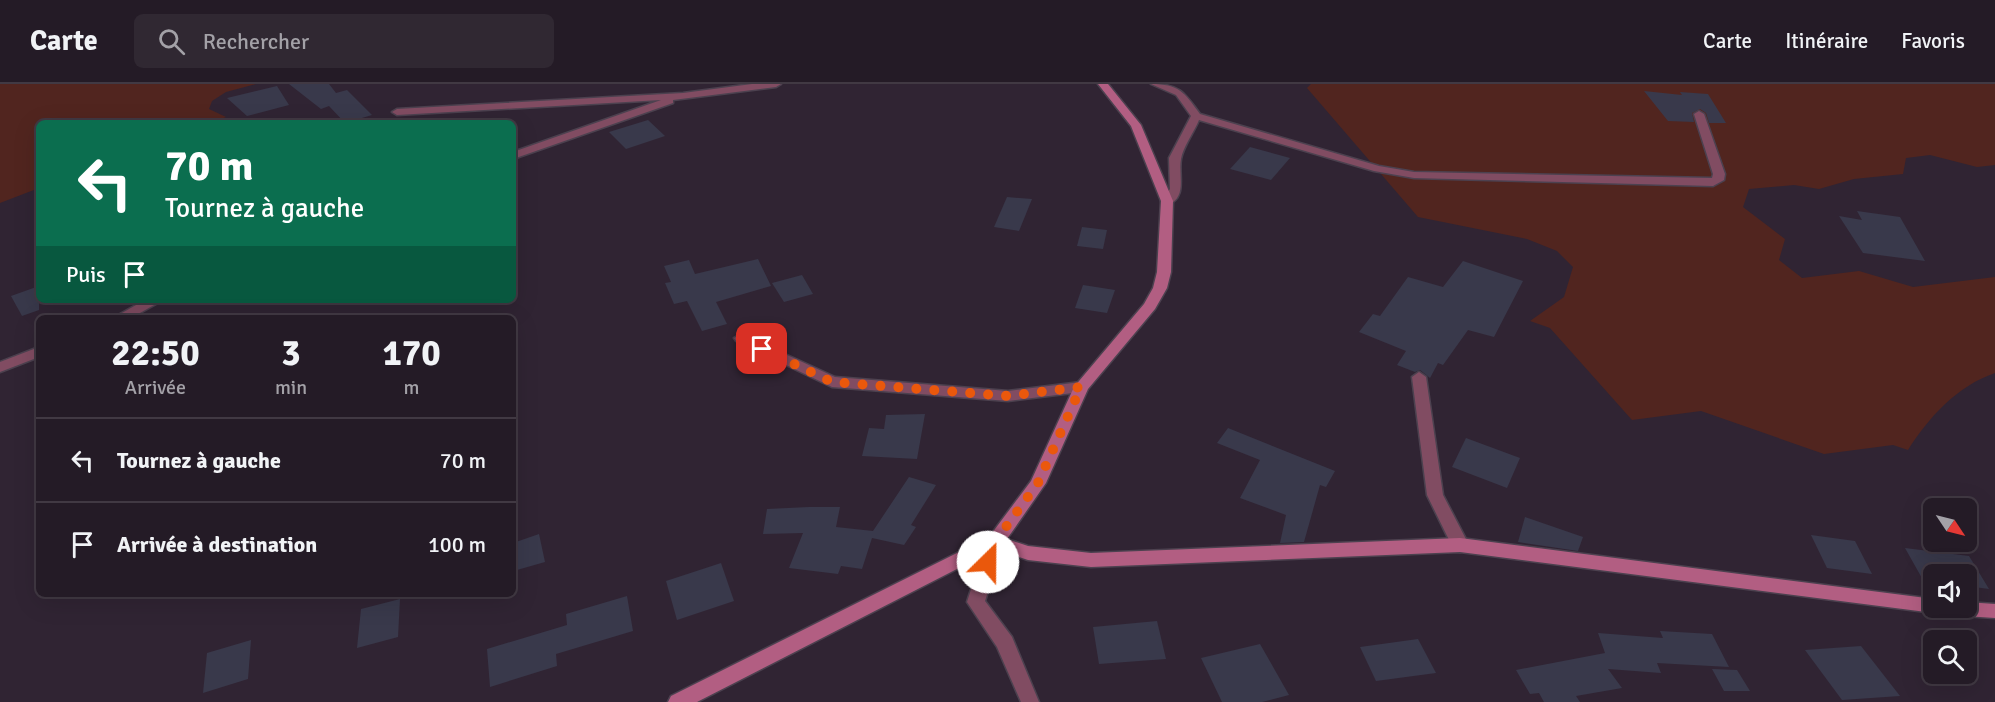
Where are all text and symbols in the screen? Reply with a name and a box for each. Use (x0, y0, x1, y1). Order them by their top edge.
search box (134, 14, 554, 68)
text: Carte (30, 24, 98, 58)
icon: search (155, 25, 188, 58)
text: Rechercher (203, 28, 309, 55)
text: Carte (1703, 28, 1752, 54)
text: Itinéraire (1785, 28, 1868, 54)
text: Favoris (1901, 28, 1965, 54)
text: 70 m (165, 141, 254, 192)
icon: left (66, 144, 144, 222)
text: Tournez à gauche (165, 192, 364, 225)
icon: arrive (118, 258, 151, 291)
text: Puis (66, 261, 106, 288)
pin (736, 323, 787, 374)
text: 22:50 (111, 331, 200, 376)
text: 3 (281, 331, 301, 376)
text: 170 (382, 331, 441, 376)
icon: arrive (745, 332, 778, 365)
text: Arrivée (125, 375, 186, 400)
text: min (275, 375, 307, 400)
text: m (404, 375, 420, 400)
icon: left (66, 444, 99, 477)
text: Tournez à gauche (117, 447, 281, 474)
text: 70 m (440, 447, 486, 474)
north arrow (1923, 498, 1977, 552)
map controls (1923, 498, 1977, 684)
icon: arrive (66, 528, 99, 561)
position arrow (956, 530, 1020, 594)
text: Arrivée à destination (117, 531, 317, 558)
text: 100 m (428, 531, 486, 558)
button: sound (1923, 564, 1977, 618)
button: search (1923, 630, 1977, 684)

